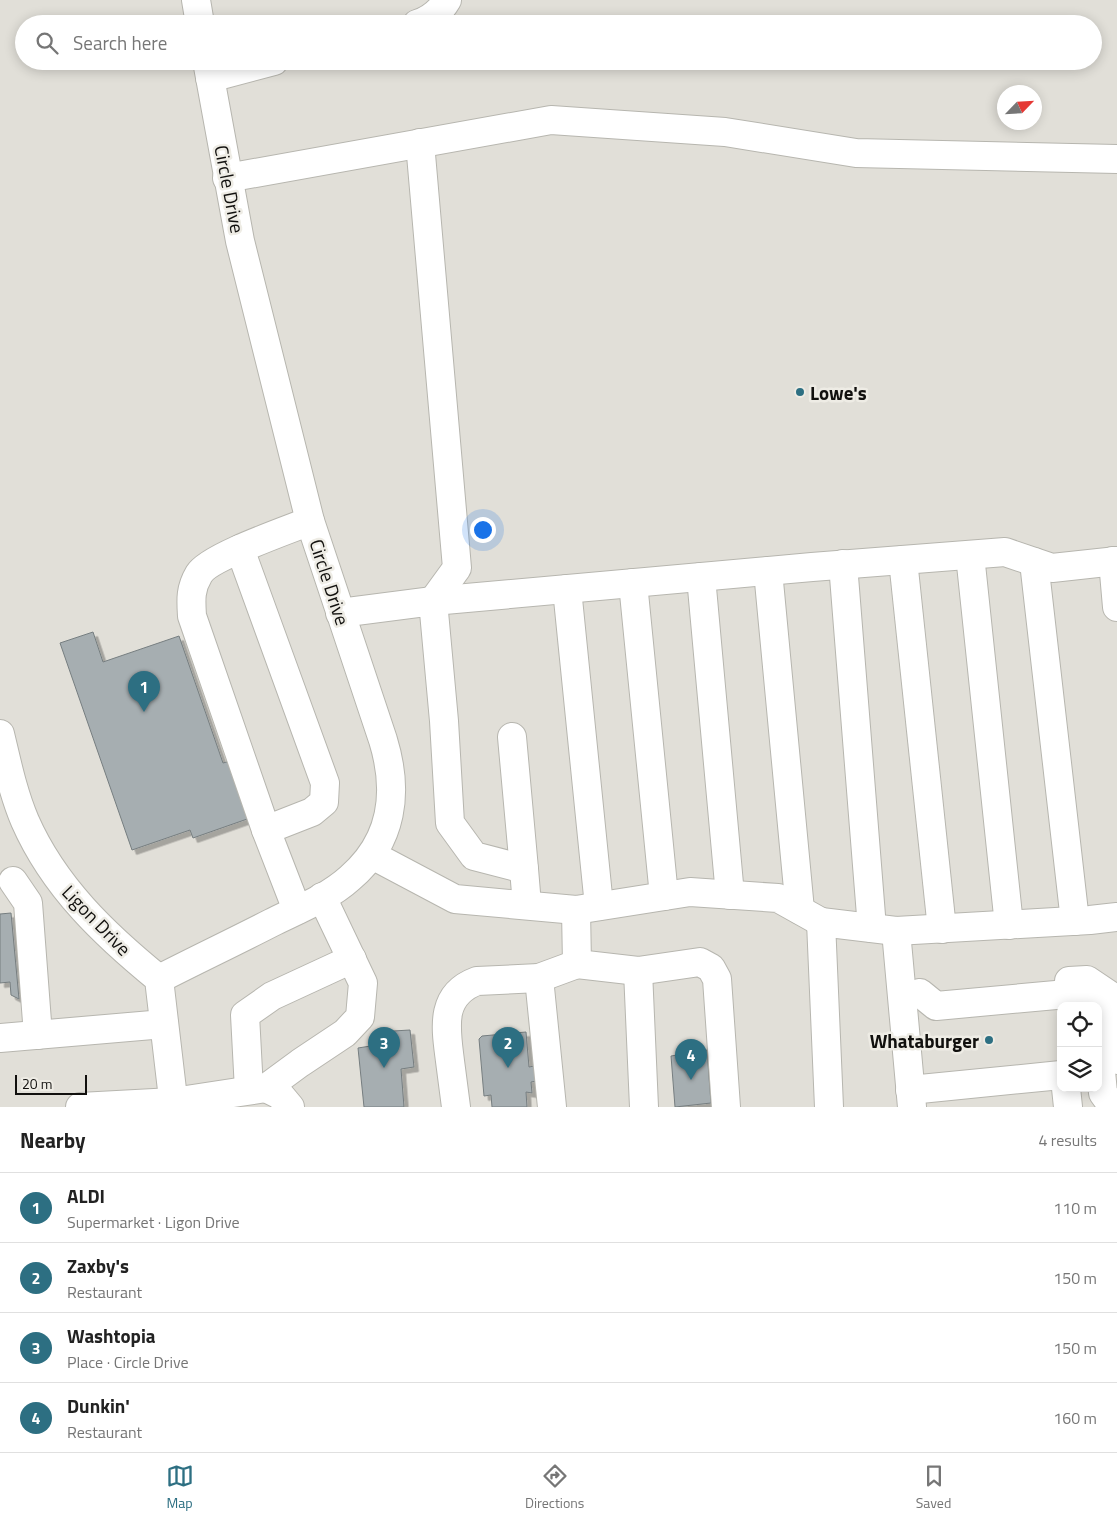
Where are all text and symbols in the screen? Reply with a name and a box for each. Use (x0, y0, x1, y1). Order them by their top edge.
search box (15, 15, 1102, 70)
text: Search here (73, 28, 167, 57)
icon: search (33, 29, 61, 57)
north arrow (997, 85, 1042, 130)
street label: Circle Drive (207, 143, 253, 235)
place label: Lowe's (810, 378, 867, 407)
marker: Lowe's (794, 386, 806, 398)
your location (470, 517, 496, 543)
street label: Circle Drive (302, 535, 358, 629)
pin: 1 (128, 671, 160, 712)
street label: Ligon Drive (56, 878, 138, 962)
map controls (1057, 1002, 1102, 1092)
button: locate (1057, 1002, 1102, 1047)
place label: Whataburger (870, 1026, 979, 1055)
pin: 3 (368, 1027, 400, 1068)
pin: 2 (492, 1027, 524, 1068)
marker: Whataburger (983, 1034, 995, 1046)
pin: 4 (675, 1039, 707, 1080)
button: layers (1057, 1047, 1102, 1092)
scale bar (15, 1072, 88, 1095)
text: 20 m (22, 1073, 52, 1094)
text: Nearby (20, 1124, 85, 1156)
text: 4 results (1038, 1128, 1097, 1152)
text: ALDI (67, 1181, 105, 1210)
text: 1 (32, 1196, 40, 1220)
text: 110 m (1053, 1196, 1097, 1220)
text: Supermarket · Ligon Drive (67, 1210, 240, 1234)
text: Zaxby's (67, 1251, 129, 1280)
text: 2 (32, 1266, 40, 1290)
text: 150 m (1053, 1266, 1097, 1290)
text: Restaurant (67, 1280, 142, 1304)
text: Washtopia (67, 1321, 156, 1350)
text: 3 (32, 1336, 40, 1360)
text: 150 m (1053, 1336, 1097, 1360)
text: Place · Circle Drive (67, 1350, 189, 1374)
text: Dunkin' (67, 1391, 130, 1420)
text: 4 (32, 1406, 40, 1430)
text: 160 m (1053, 1406, 1097, 1430)
text: Restaurant (67, 1420, 142, 1444)
tab: Map (166, 1462, 194, 1513)
tab: Directions (525, 1462, 584, 1513)
tab: Saved (916, 1462, 951, 1513)

